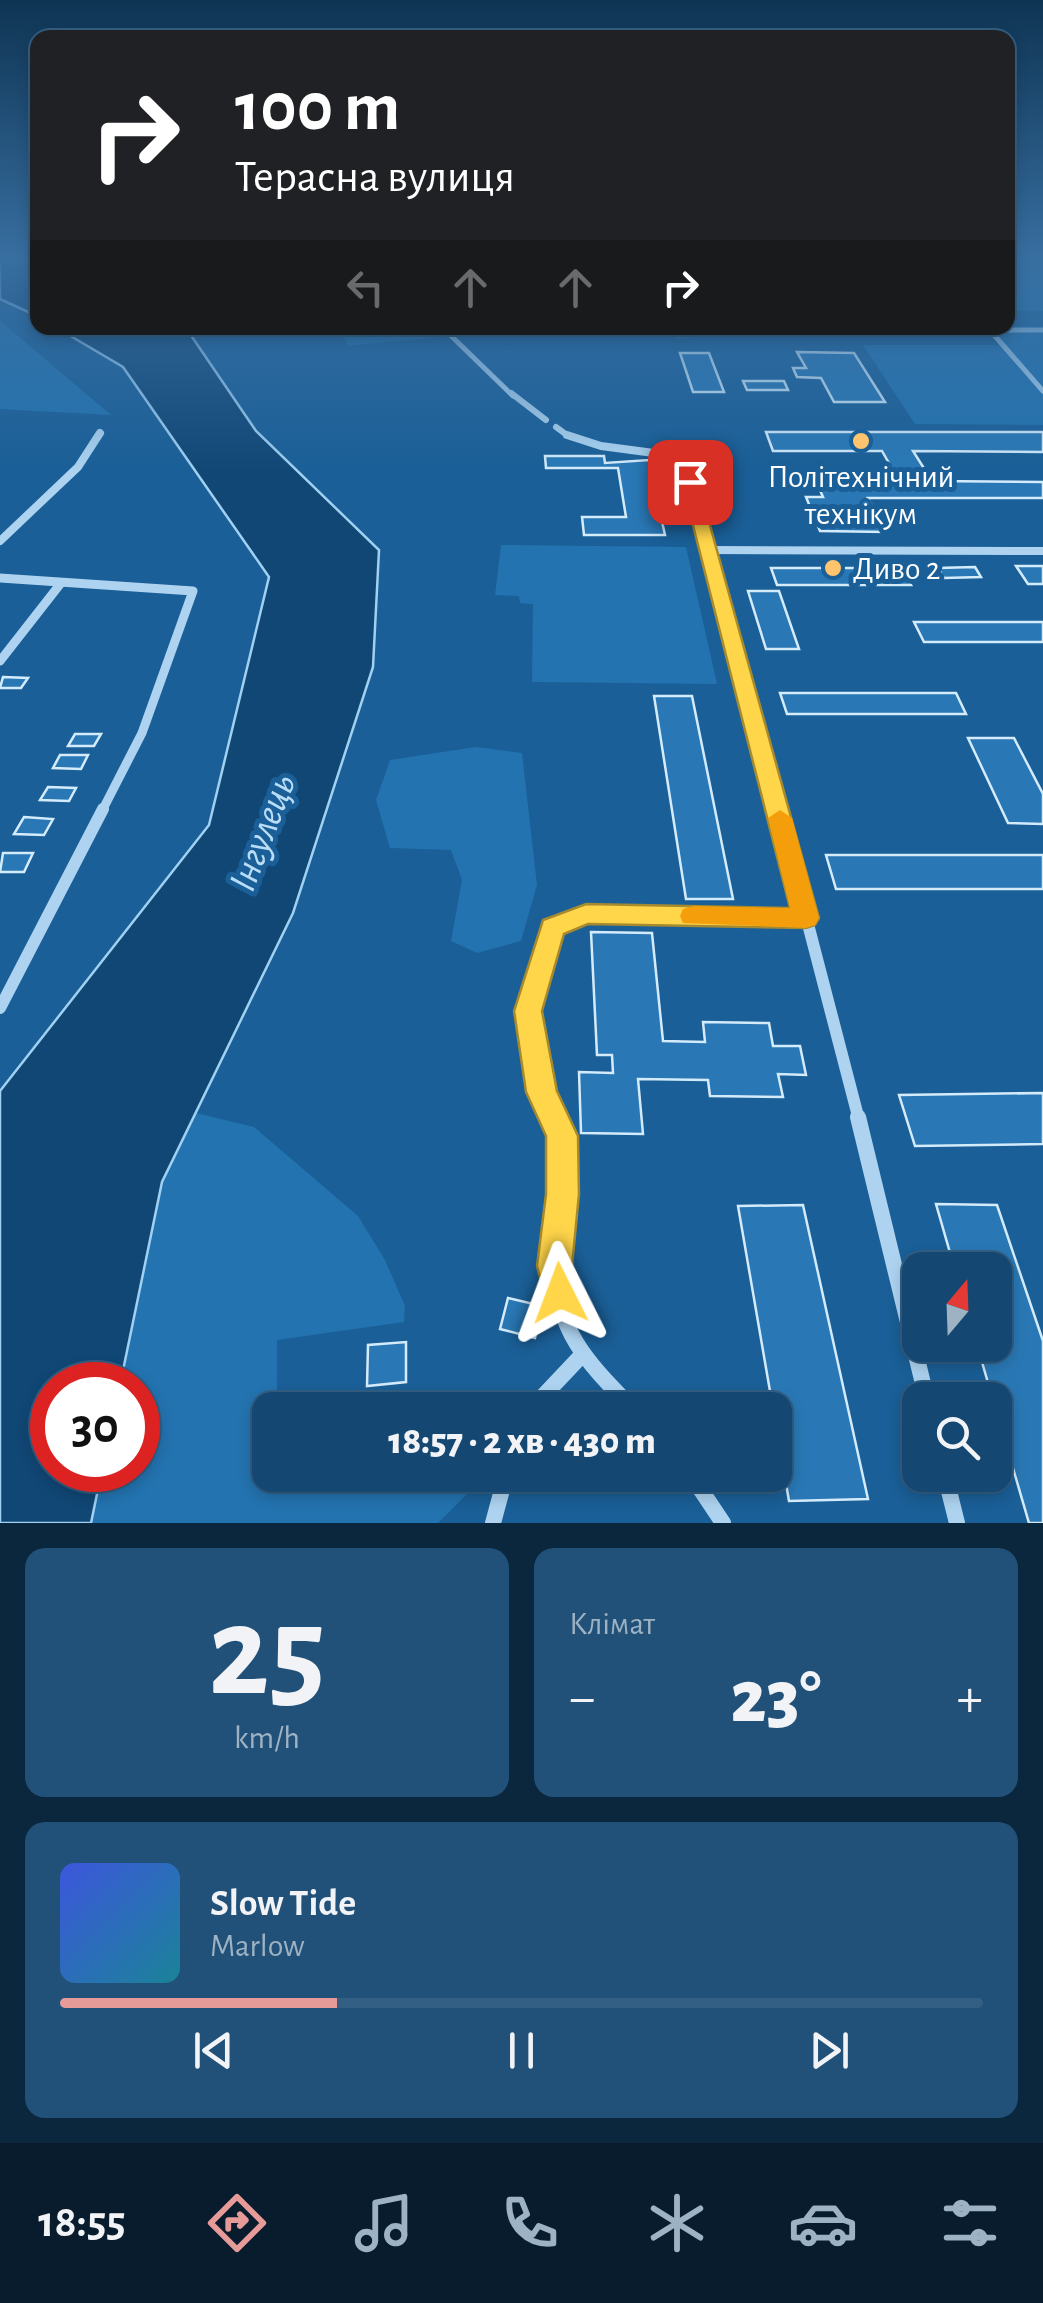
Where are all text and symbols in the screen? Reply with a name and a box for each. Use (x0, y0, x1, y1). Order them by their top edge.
icon: right (70, 70, 200, 200)
text: 100 m (235, 73, 400, 143)
text: Терасна вулиця (235, 155, 515, 200)
icon: left (338, 260, 393, 315)
icon: ahead (443, 260, 498, 315)
icon: ahead (548, 260, 603, 315)
icon: right (653, 260, 708, 315)
marker: Політехнічний технікум (850, 430, 872, 452)
pin (648, 440, 733, 525)
icon: arrive (663, 455, 718, 510)
place label: Політехнічний технікум (767, 461, 955, 530)
place label: Диво 2 (853, 553, 940, 585)
marker: Диво 2 (822, 557, 844, 579)
water label: Інгулець (222, 769, 303, 897)
position arrow (508, 1241, 612, 1345)
north arrow (902, 1252, 1012, 1362)
map controls (902, 1252, 1012, 1492)
speed limit sign: 30 (30, 1362, 160, 1492)
button: search (902, 1382, 1012, 1492)
text: 18:57 · 2 хв · 430 m (388, 1423, 656, 1461)
text: 25 (208, 1589, 326, 1719)
text: Клімат (569, 1608, 655, 1640)
text: 23° (731, 1661, 821, 1736)
text: − (569, 1671, 595, 1726)
text: + (957, 1671, 983, 1726)
text: km/h (234, 1722, 300, 1754)
text: Slow Tide (210, 1885, 356, 1923)
text: Marlow (210, 1930, 305, 1962)
icon: previous (186, 2023, 241, 2078)
icon: pause (494, 2023, 549, 2078)
icon: next (802, 2023, 857, 2078)
icon: directions (202, 2188, 272, 2258)
icon: music (349, 2188, 419, 2258)
icon: phone (495, 2188, 565, 2258)
icon: climate (642, 2188, 712, 2258)
icon: car (788, 2188, 858, 2258)
icon: filters (935, 2188, 1005, 2258)
text: 18:55 (38, 2200, 126, 2245)

